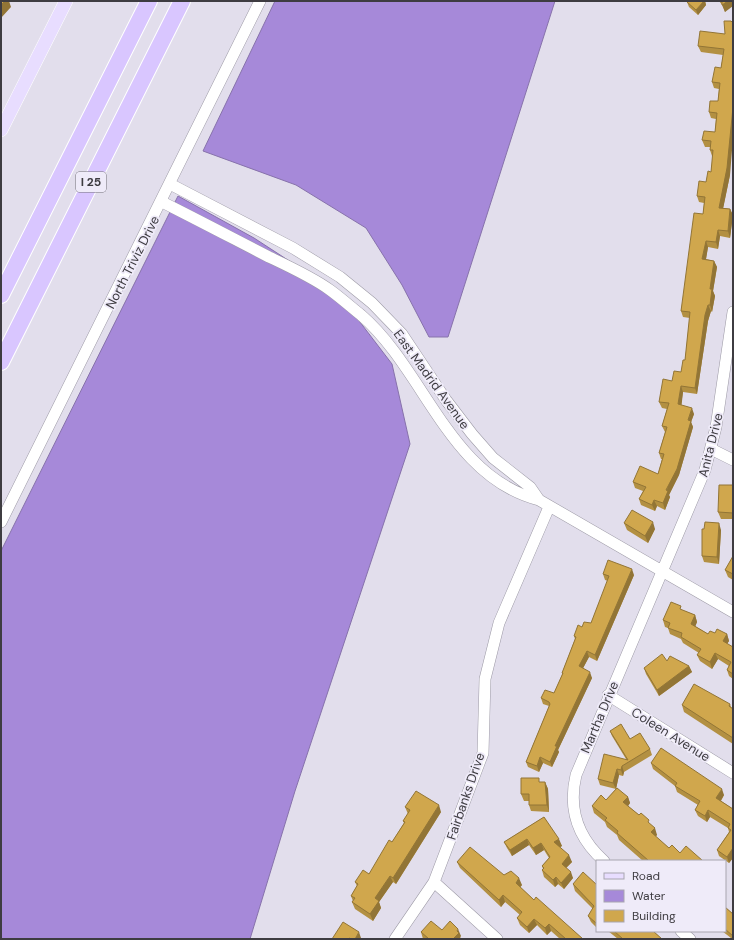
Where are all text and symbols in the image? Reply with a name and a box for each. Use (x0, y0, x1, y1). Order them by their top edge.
road number: I 25 (76, 172, 106, 192)
street label: North Triviz Drive (102, 213, 163, 312)
street label: East Madrid Avenue (390, 326, 473, 432)
street label: Anita Drive (694, 411, 727, 479)
street label: Martha Drive (577, 679, 622, 756)
street label: Coleen Avenue (628, 703, 713, 765)
street label: Fairbanks Drive (443, 750, 488, 842)
legend (596, 860, 726, 932)
text: Road (632, 868, 660, 884)
text: Water (632, 888, 666, 904)
text: Building (632, 908, 676, 924)

